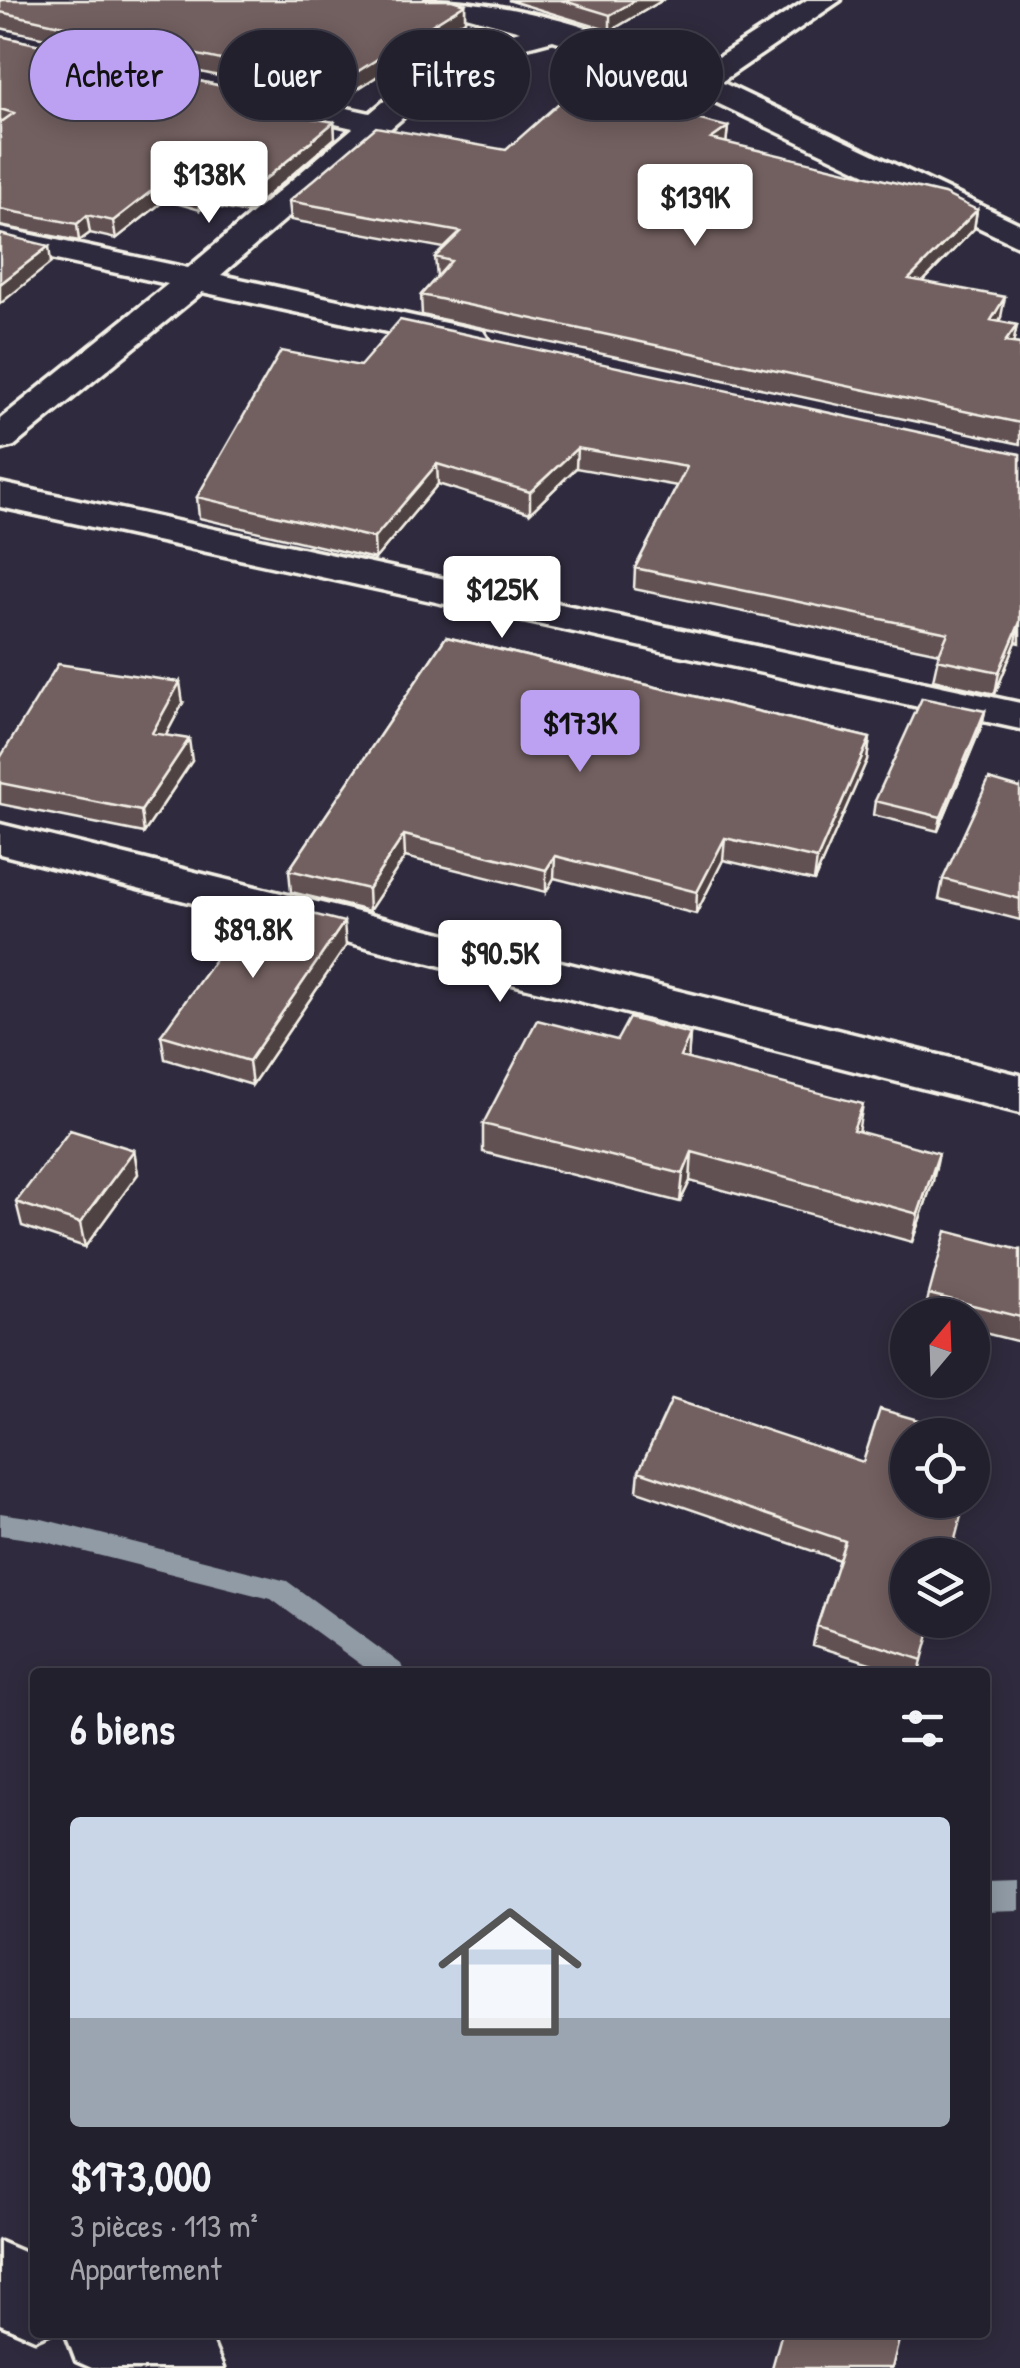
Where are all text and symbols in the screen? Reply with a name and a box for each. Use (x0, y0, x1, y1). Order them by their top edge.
chip: Acheter (30, 30, 199, 120)
chip: Louer (219, 30, 357, 120)
chip: Filtres (377, 30, 530, 120)
chip: Nouveau (550, 30, 723, 120)
pin: $138K (139, 141, 279, 226)
text: $138K (173, 152, 245, 195)
pin: $139K (625, 164, 765, 249)
text: $139K (660, 175, 730, 218)
pin: $125K (432, 556, 572, 641)
text: $125K (465, 567, 539, 610)
pin: $173K (510, 690, 650, 775)
text: $173K (543, 701, 617, 744)
pin: $89.8K (172, 896, 334, 981)
text: $89.8K (213, 907, 293, 950)
pin: $90.5K (419, 920, 581, 1005)
text: $90.5K (460, 931, 540, 974)
north arrow (890, 1298, 990, 1398)
map controls (890, 1298, 990, 1638)
button: locate (890, 1418, 990, 1518)
button: layers (890, 1538, 990, 1638)
text: 6 biens (70, 1700, 175, 1757)
icon: filters (895, 1701, 950, 1756)
icon: home (420, 1882, 600, 2062)
text: $173,000 (70, 2147, 211, 2204)
text: 3 pièces · 113 m² (70, 2204, 258, 2247)
text: Appartement (70, 2247, 222, 2290)

